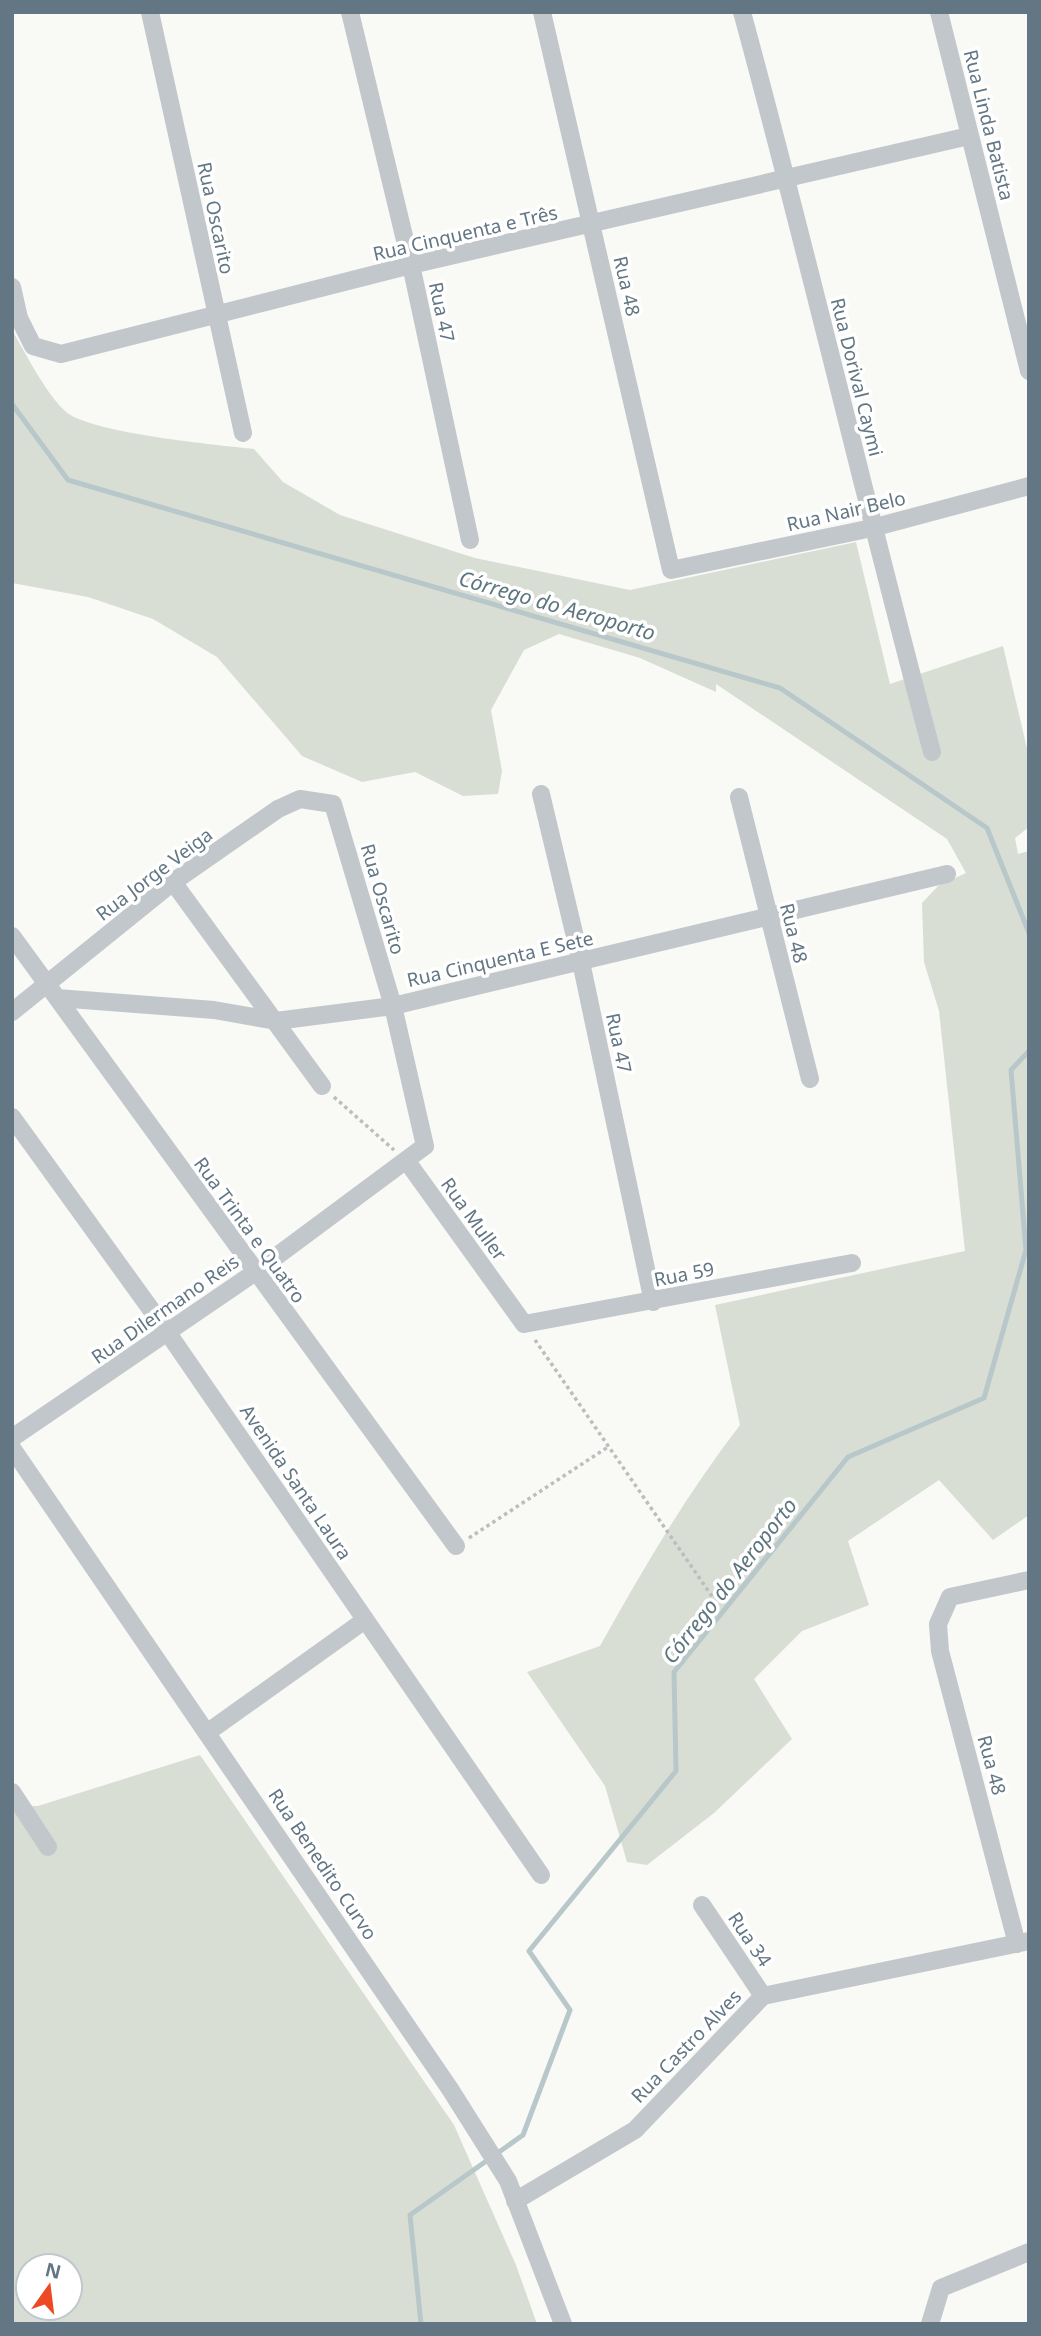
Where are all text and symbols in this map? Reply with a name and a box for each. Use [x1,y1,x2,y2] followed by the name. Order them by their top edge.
[958,47,1020,203] street label: Rua Linda Batista
[191,160,241,276] street label: Rua Oscarito
[370,199,560,267] street label: Rua Cinquenta e Três
[607,253,647,319] street label: Rua 48
[423,280,461,344] street label: Rua 47
[825,295,889,459] street label: Rua Dorival Caymi
[784,485,908,537] street label: Rua Nair Belo
[456,564,659,646] water label: Córrego do Aeroporto
[90,822,218,926] street label: Rua Jorge Veiga
[355,841,411,957] street label: Rua Oscarito
[774,900,814,966] street label: Rua 48
[404,925,596,993] street label: Rua Cinquenta E Sete
[600,1011,638,1075] street label: Rua 47
[188,1152,312,1308] street label: Rua Trinta e Quatro
[435,1172,513,1266] street label: Rua Muller
[86,1248,244,1370] street label: Rua Dilermano Reis
[652,1255,716,1293] street label: Rua 59
[234,1399,358,1565] street label: Avenida Santa Laura
[656,1492,803,1669] water label: Córrego do Aeroporto
[972,1732,1012,1798] street label: Rua 48
[263,1783,383,1945] street label: Rua Benedito Curvo
[722,1906,778,1972] street label: Rua 34
[625,1984,747,2108] street label: Rua Castro Alves
[14,2252,84,2322] north arrow
[42,2256,64,2285] text: N

